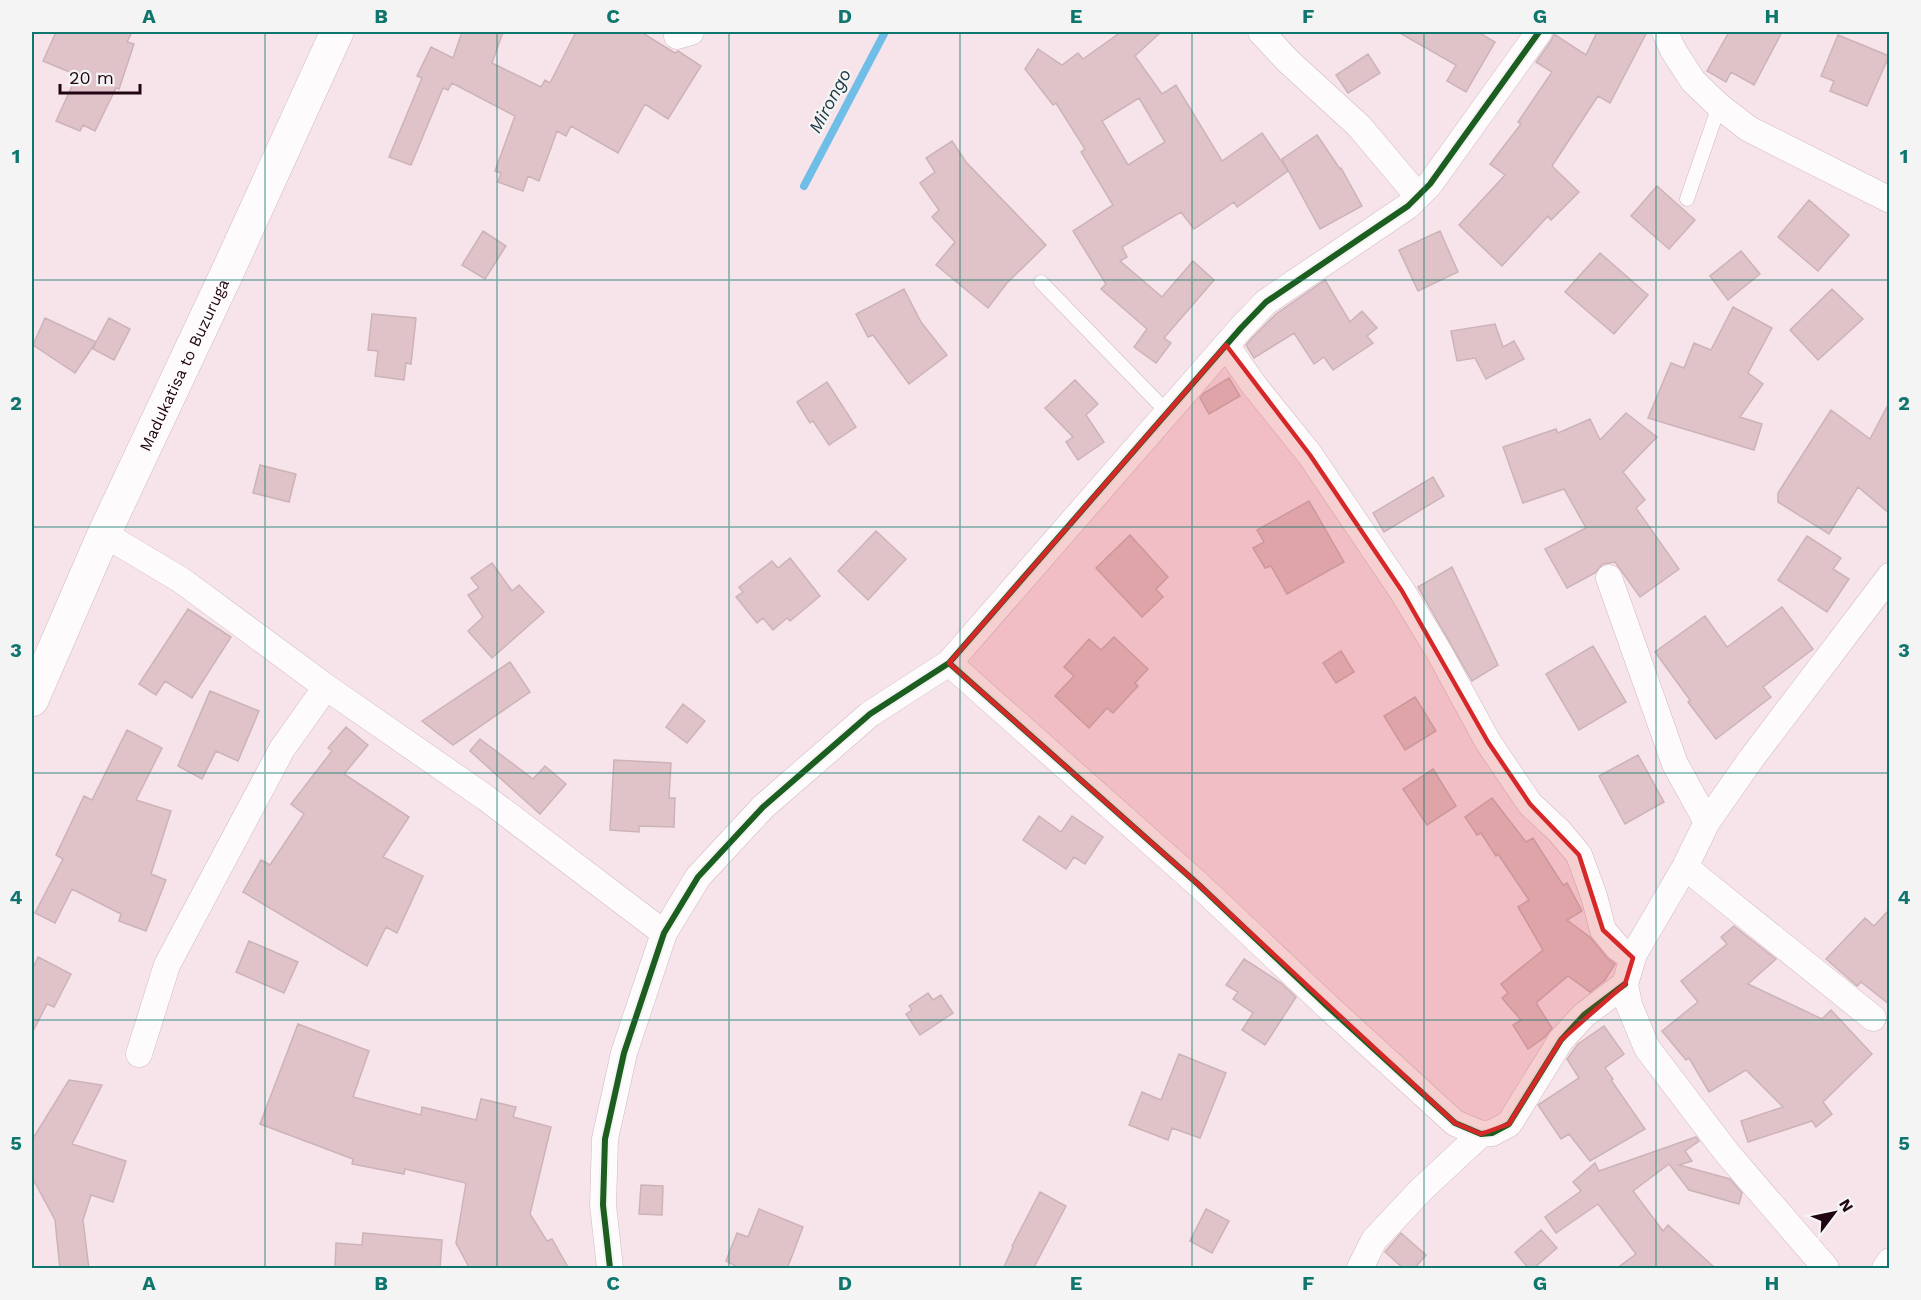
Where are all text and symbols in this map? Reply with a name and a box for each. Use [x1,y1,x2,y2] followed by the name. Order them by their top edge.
[142,4,156,28] text: A
[374,4,388,28] text: B
[606,4,620,28] text: C
[838,4,852,28] text: D
[1070,4,1082,28] text: E
[1302,4,1314,28] text: F
[1533,4,1547,28] text: G
[1765,4,1779,28] text: H
[60,57,140,95] scale bar
[804,65,855,136] water label: Mirongo
[69,67,114,88] text: 20 m
[12,144,20,168] text: 1
[1900,144,1908,168] text: 1
[136,276,233,454] street label: Madukatisa to Buzuruga
[10,391,22,415] text: 2
[1898,391,1910,415] text: 2
[10,638,22,662] text: 3
[1898,638,1910,662] text: 3
[10,885,23,909] text: 4
[1898,885,1911,909] text: 4
[10,1131,22,1155] text: 5
[1898,1131,1910,1155] text: 5
[1804,1183,1864,1243] north arrow
[1835,1195,1857,1215] text: N
[142,1271,156,1295] text: A
[374,1271,388,1295] text: B
[606,1271,620,1295] text: C
[838,1271,852,1295] text: D
[1070,1271,1082,1295] text: E
[1302,1271,1314,1295] text: F
[1533,1271,1547,1295] text: G
[1765,1271,1779,1295] text: H

